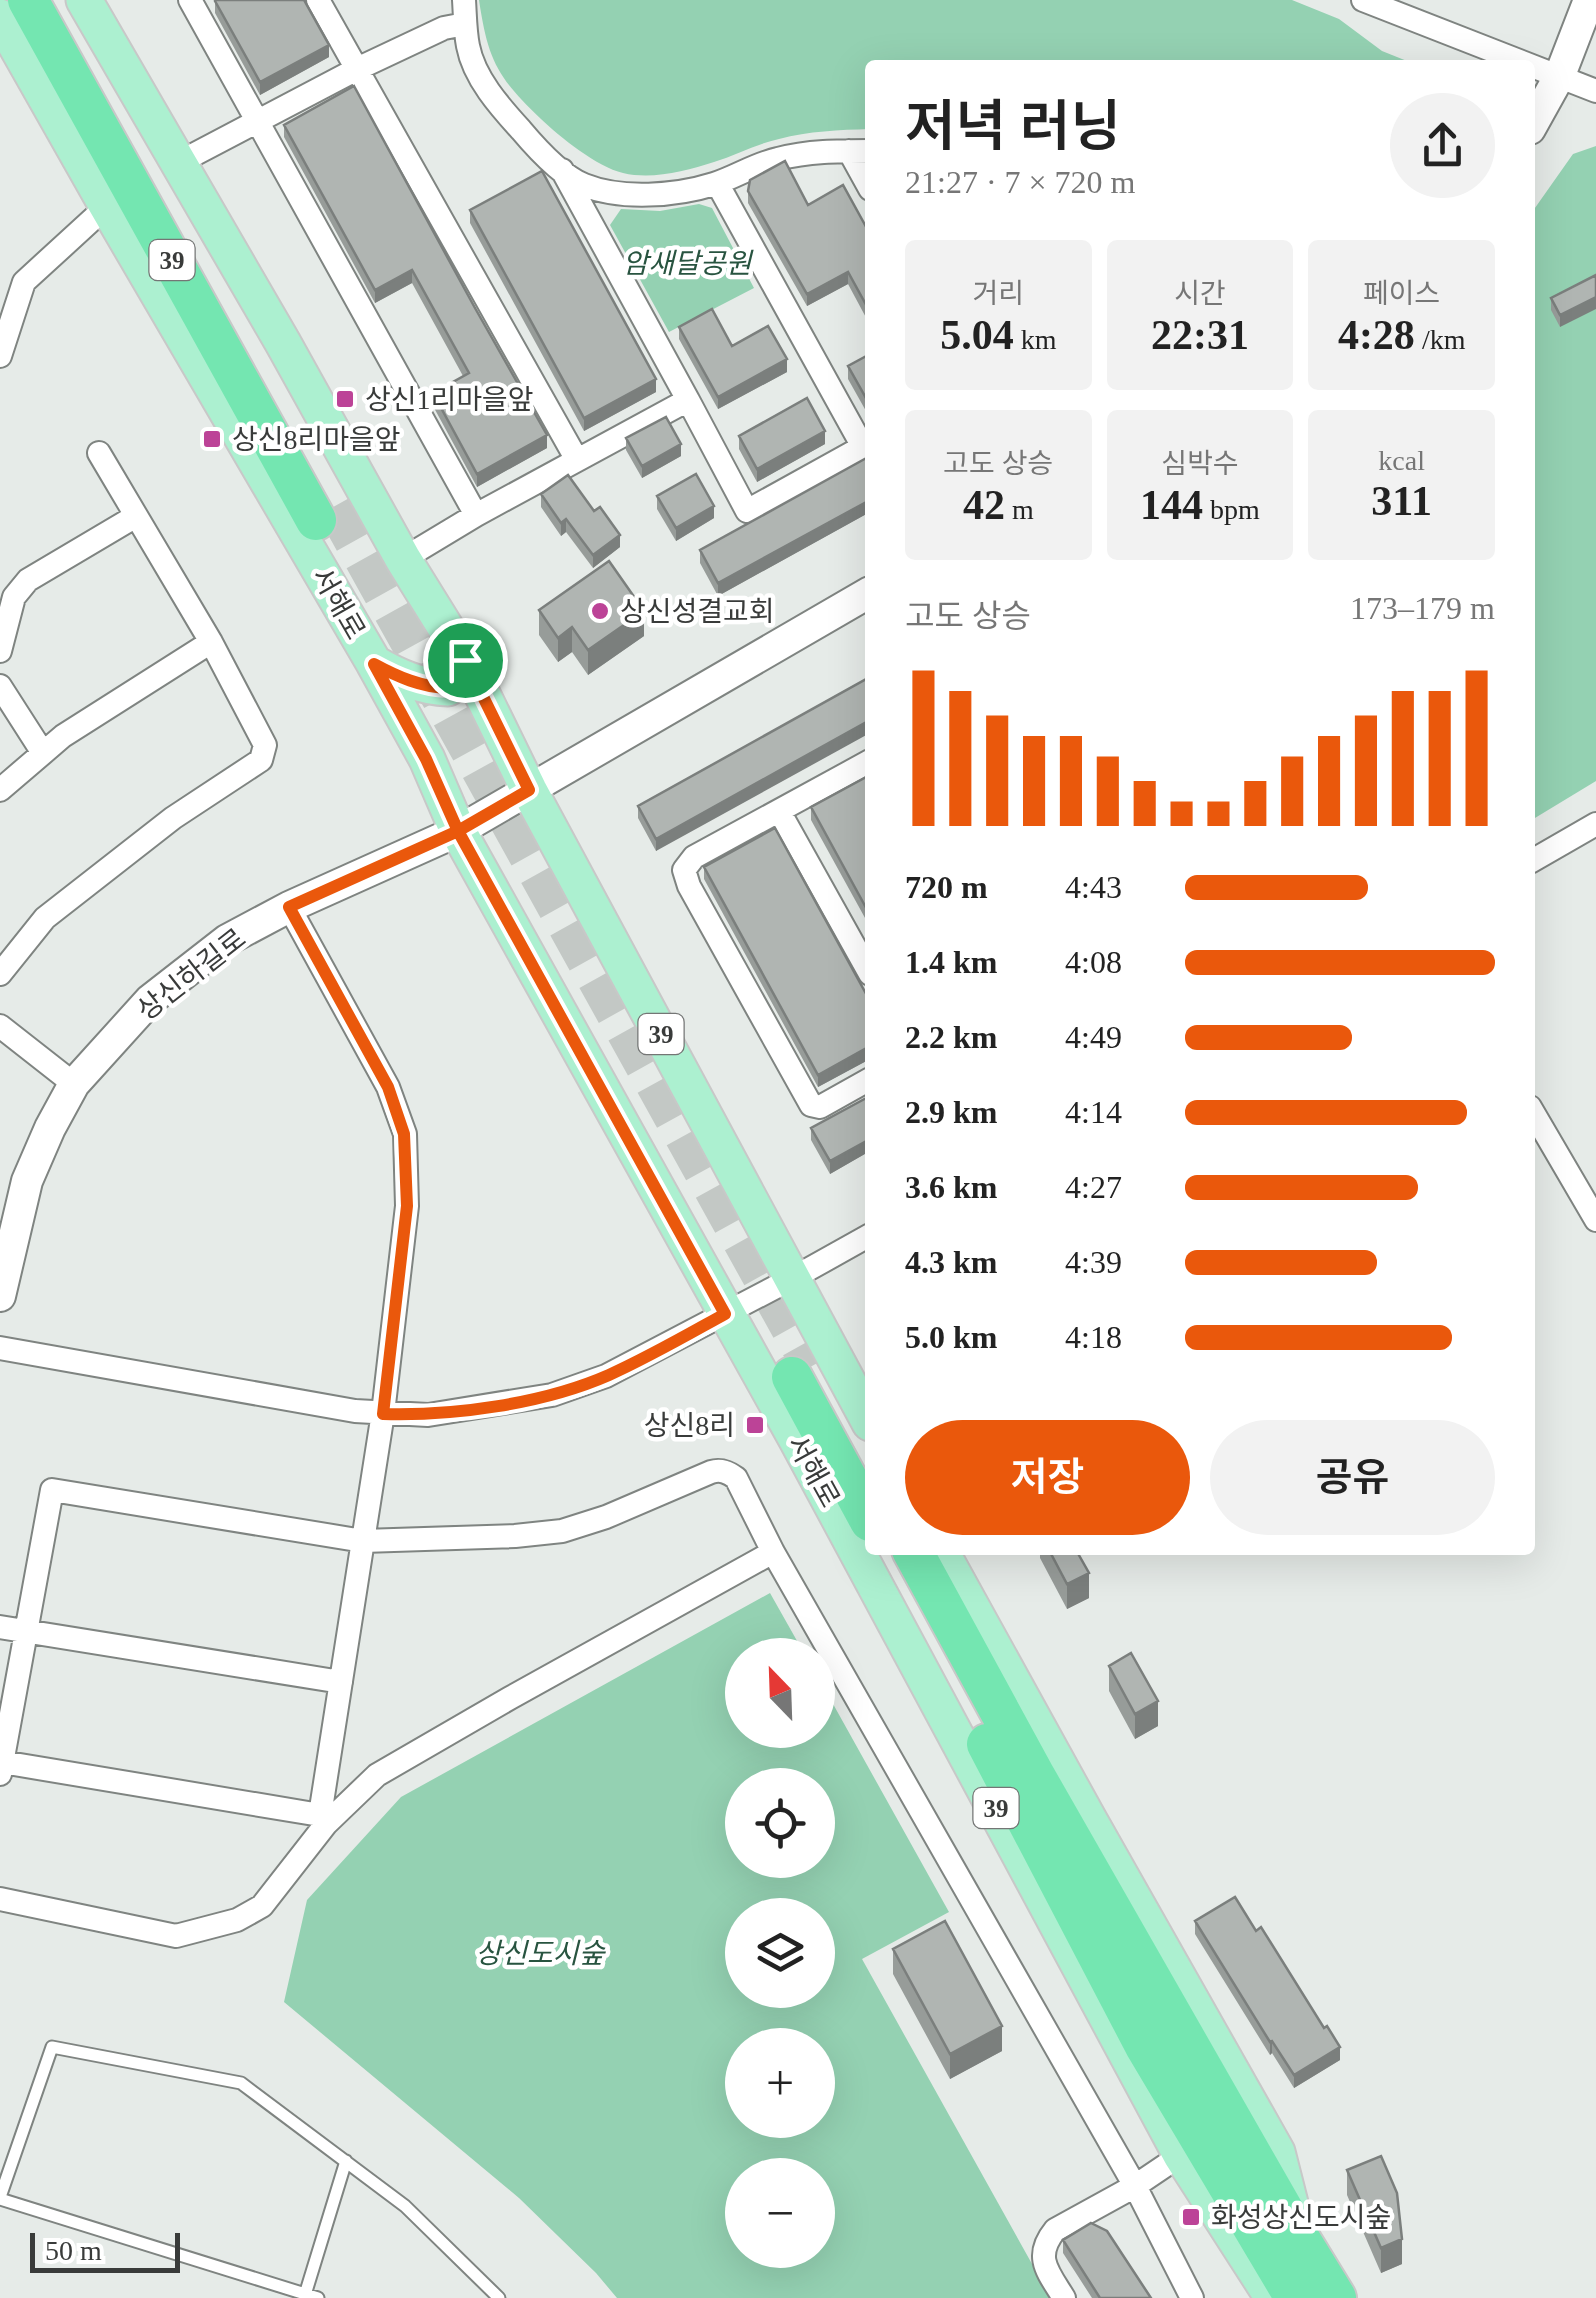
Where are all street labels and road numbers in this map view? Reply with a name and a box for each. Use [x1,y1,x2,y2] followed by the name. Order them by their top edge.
[150,240,194,280] road number: 39
[306,562,371,644] street label: 서해로
[131,923,252,1026] street label: 상신하길로
[638,1014,684,1054] road number: 39
[781,1430,846,1513] street label: 서해로
[974,1788,1018,1828] road number: 39

